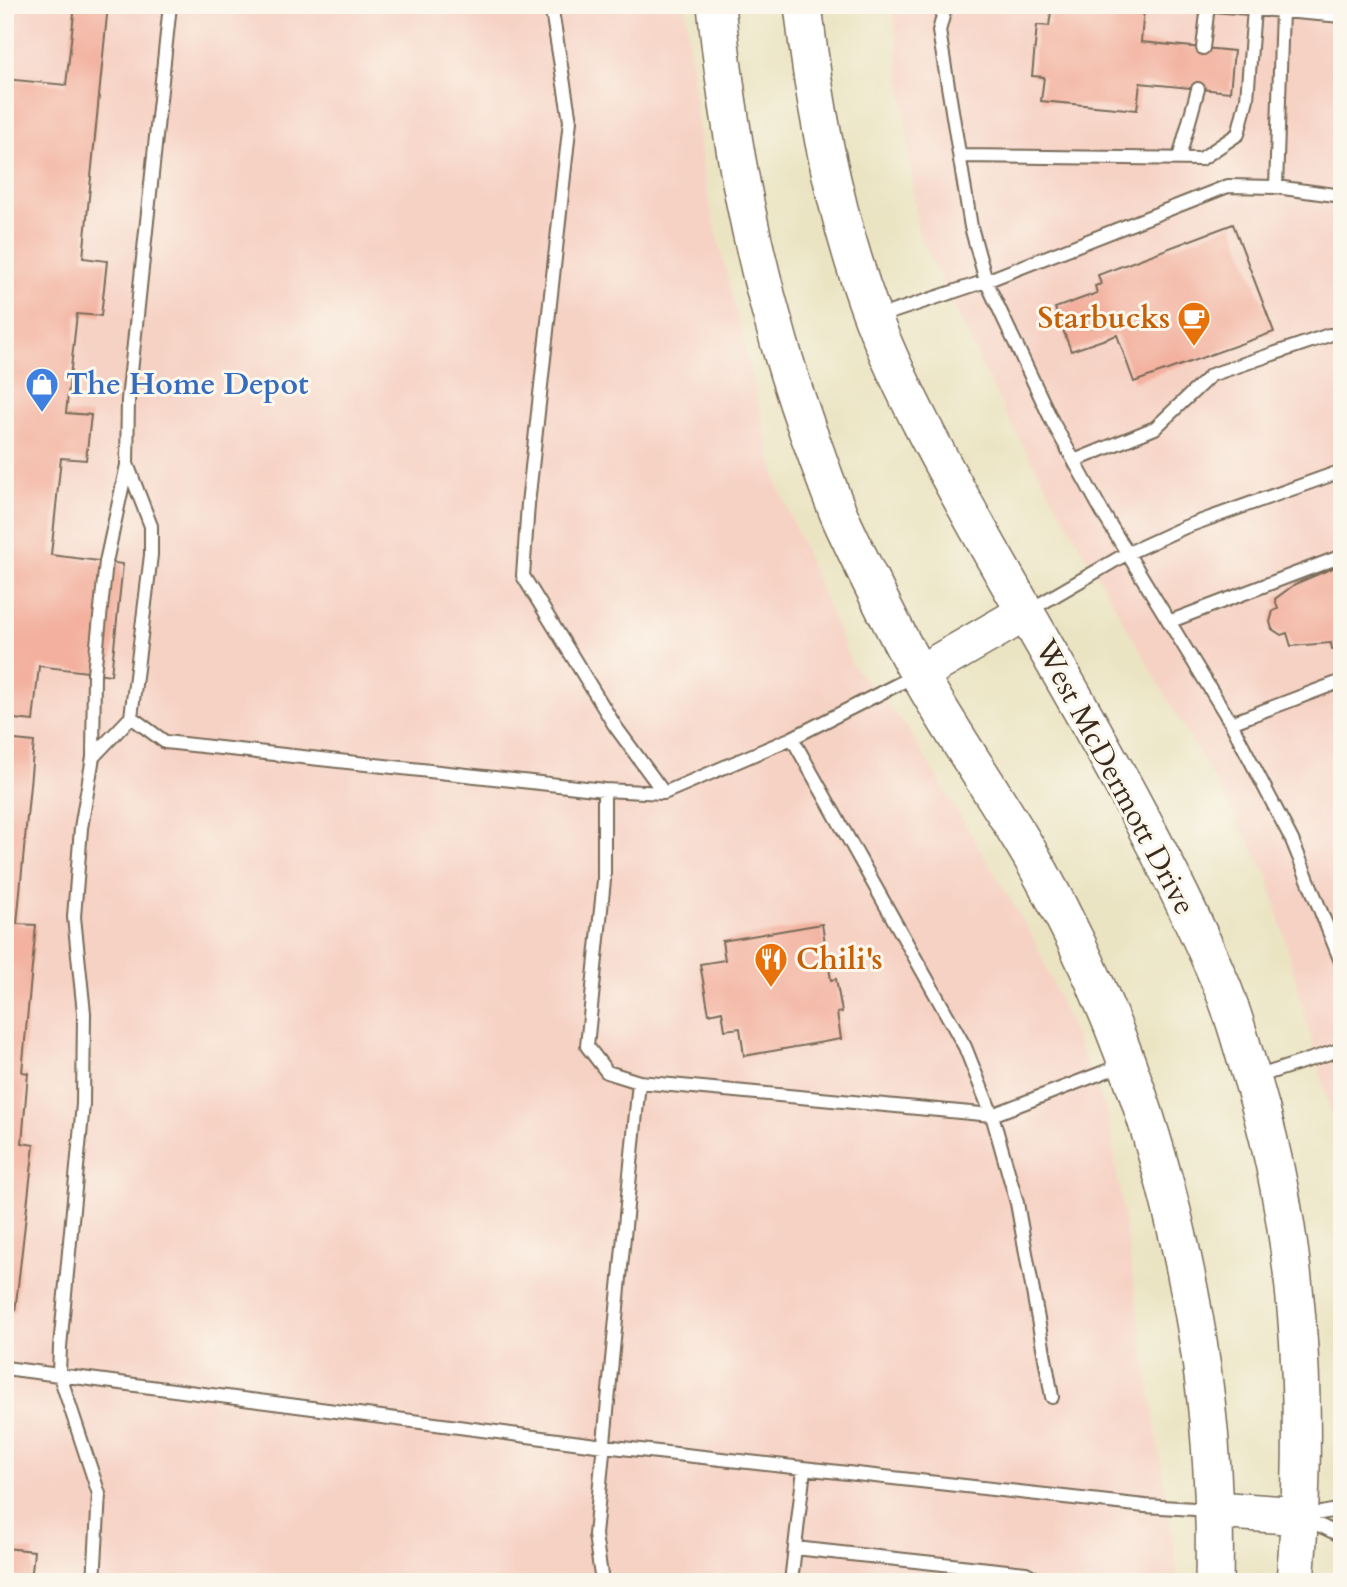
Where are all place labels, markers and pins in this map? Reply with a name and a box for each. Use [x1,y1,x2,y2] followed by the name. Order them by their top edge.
[1037,298,1170,339] place label: Starbucks
[1175,299,1213,348] cafe icon: Starbucks
[66,364,309,405] place label: The Home Depot
[23,365,61,414] shop icon: The Home Depot
[796,939,883,980] place label: Chili's
[752,940,790,989] restaurant icon: Chili's

